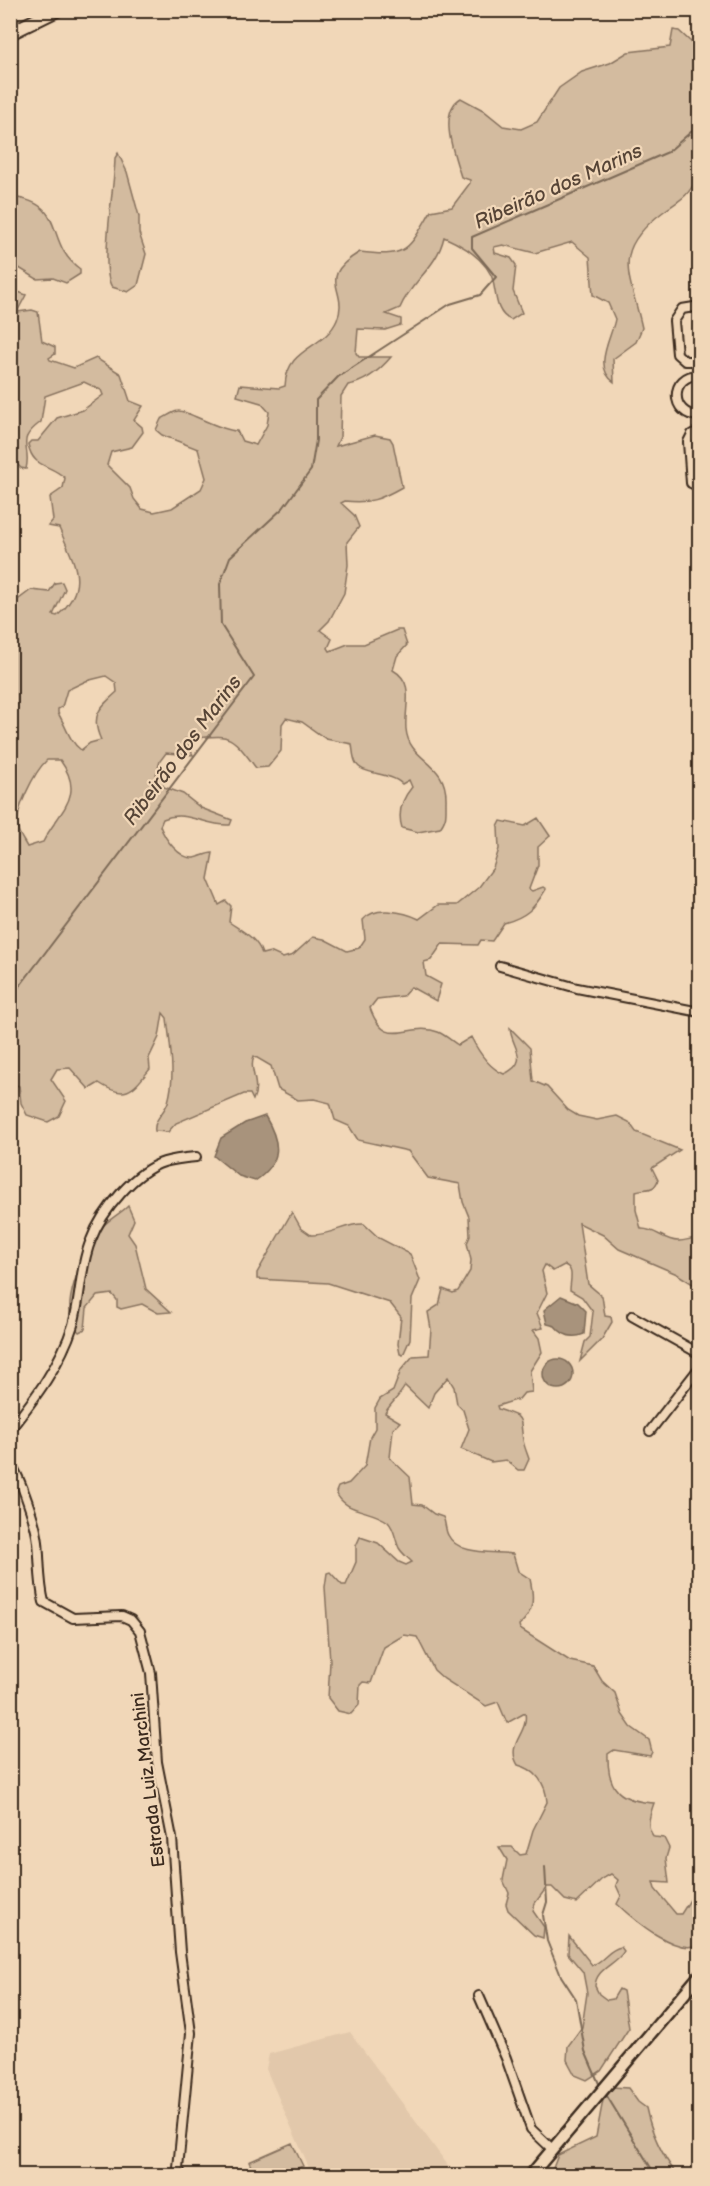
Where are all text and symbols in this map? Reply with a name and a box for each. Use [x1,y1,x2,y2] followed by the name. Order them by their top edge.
[471,139,646,235] water label: Ribeirão dos Marins
[119,671,247,830] water label: Ribeirão dos Marins
[127,1691,170,1869] street label: Estrada Luiz Marchini

